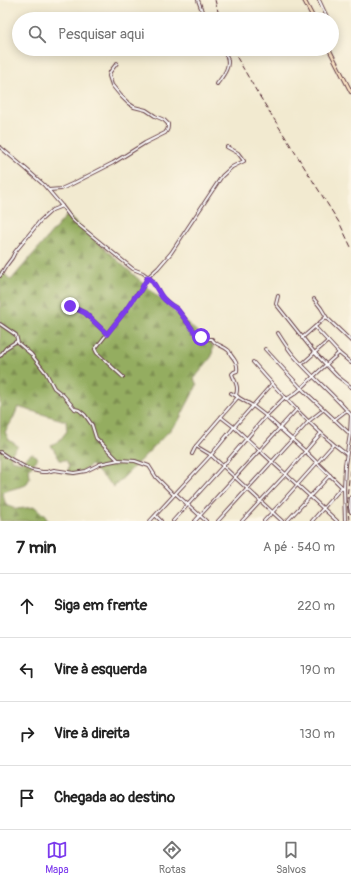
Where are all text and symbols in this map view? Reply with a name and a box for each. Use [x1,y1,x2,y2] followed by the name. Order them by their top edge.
[12,12,339,56] search box
[26,23,48,45] icon: search
[58,25,144,44] text: Pesquisar aqui
[61,297,79,315] route end
[192,328,210,346] route start
[16,537,56,558] text: 7 min
[263,539,335,555] text: A pé · 540 m
[16,595,38,617] icon: ahead
[54,596,147,615] text: Siga em frente
[297,598,335,614] text: 220 m
[16,659,38,681] icon: left
[54,660,147,679] text: Vire à esquerda
[300,662,335,678] text: 190 m
[16,723,38,745] icon: right
[54,724,130,743] text: Vire à direita
[299,726,335,742] text: 130 m
[16,787,38,809] icon: arrive
[54,788,175,807] text: Chegada ao destino
[45,839,69,876] tab: Mapa
[159,839,186,876] tab: Rotas
[276,839,306,876] tab: Salvos

